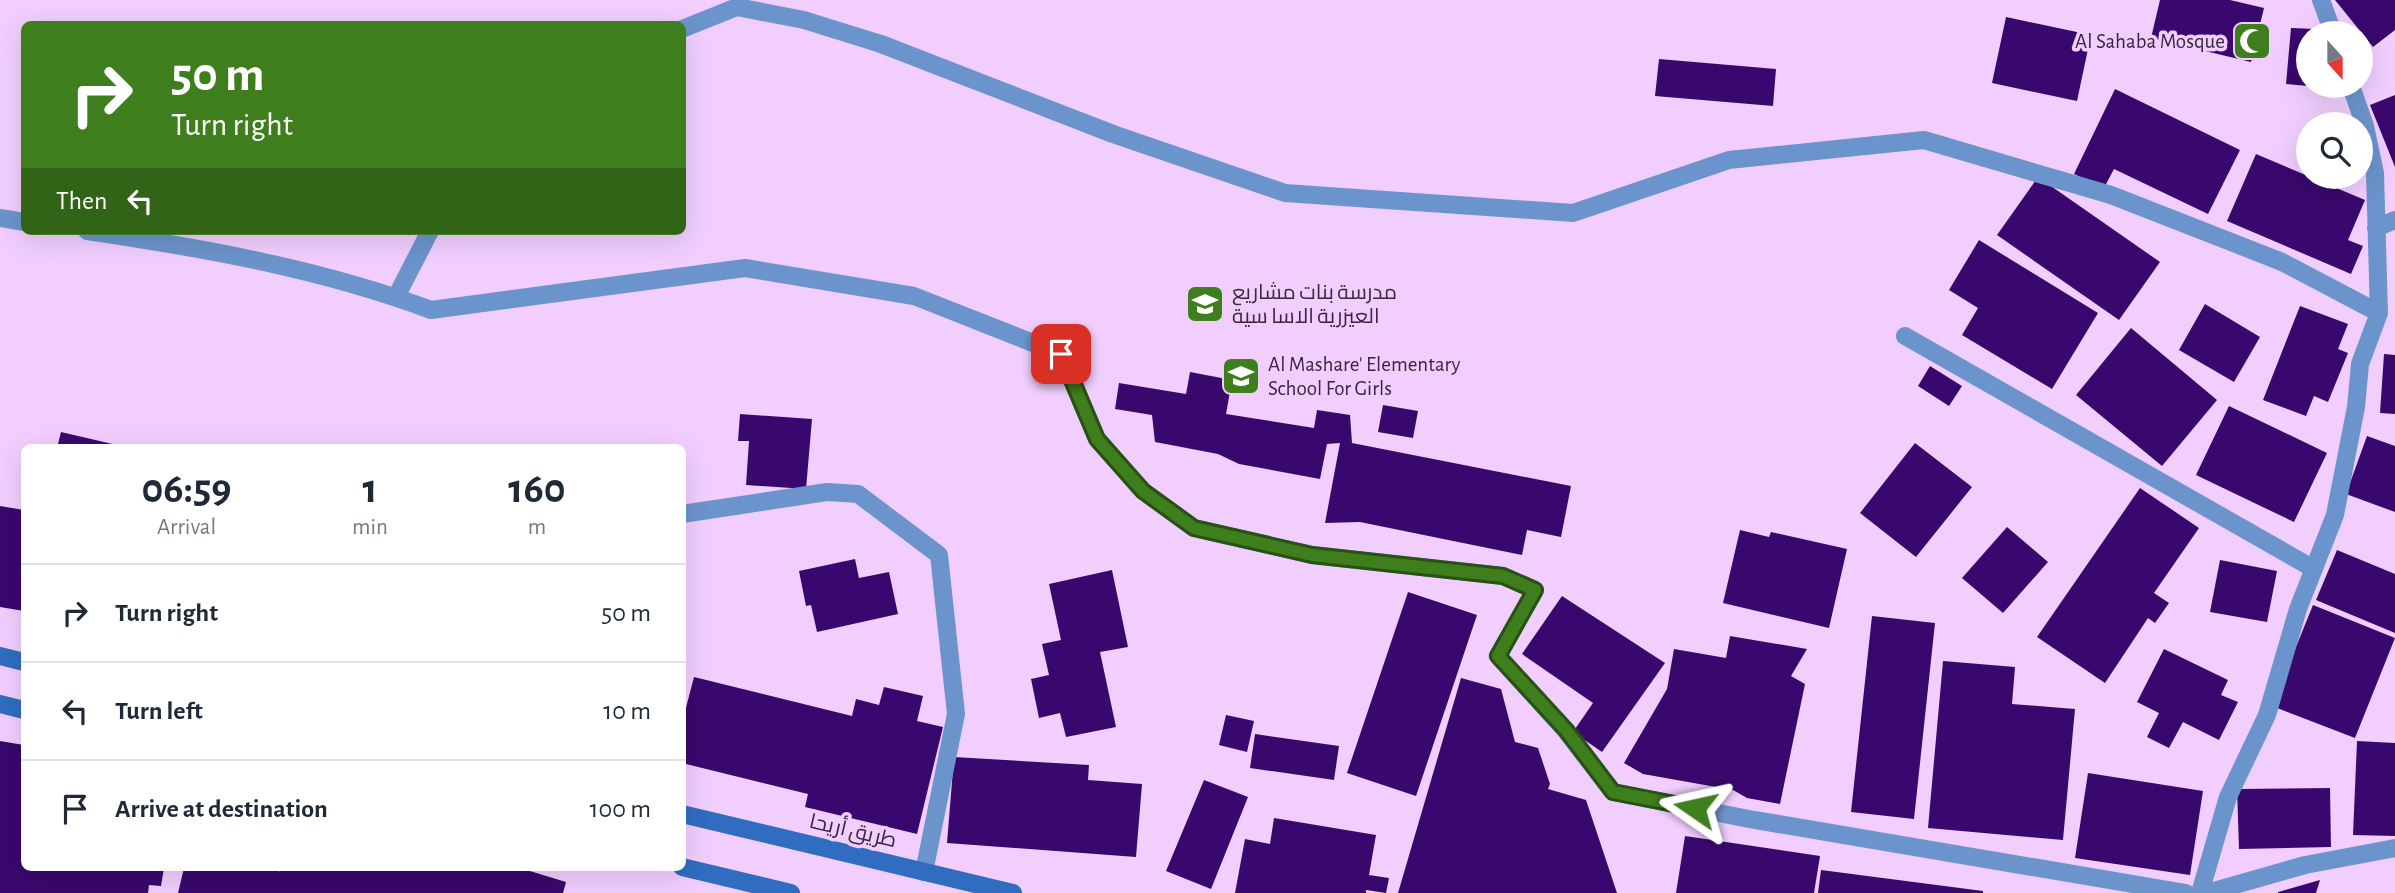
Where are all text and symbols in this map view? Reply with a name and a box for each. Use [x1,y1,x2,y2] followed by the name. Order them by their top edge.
[2231,20,2273,62] mosque icon: Al Sahaba Mosque
[2296,21,2373,98] north arrow
[2296,21,2373,189] map controls
[2075,31,2225,52] place label: Al Sahaba Mosque
[56,49,147,140] icon: right
[171,51,265,100] text: 50 m
[171,109,293,141] text: Turn right
[2296,112,2373,189] button: search
[121,182,159,220] icon: left
[56,188,107,214] text: Then
[1232,282,1397,328] place label: مدرسة بنات مشاريع العيزرية الاسا سية
[1184,283,1226,325] school or university icon: مدرسة بنات مشاريع العيزرية الاسا سية
[1031,324,1091,384] pin
[1042,335,1080,373] icon: arrive
[1268,354,1460,399] place label: Al Mashare' Elementary School For Girls
[1220,355,1262,397] school or university icon: Al Mashare' Elementary School For Girls
[141,468,232,510] text: 06:59
[362,468,378,510] text: 1
[508,468,566,510] text: 160
[157,516,216,539] text: Arrival
[352,516,388,539] text: min
[528,516,546,539] text: m
[56,594,94,632] icon: right
[115,600,218,626] text: Turn right
[601,600,651,626] text: 50 m
[56,692,94,730] icon: left
[115,698,203,724] text: Turn left
[603,698,651,724] text: 10 m
[1658,771,1732,845] position arrow
[56,790,94,828] icon: arrive
[115,796,328,822] text: Arrive at destination
[590,796,651,822] text: 100 m
[807,808,899,853] street label: طريق أريحا

